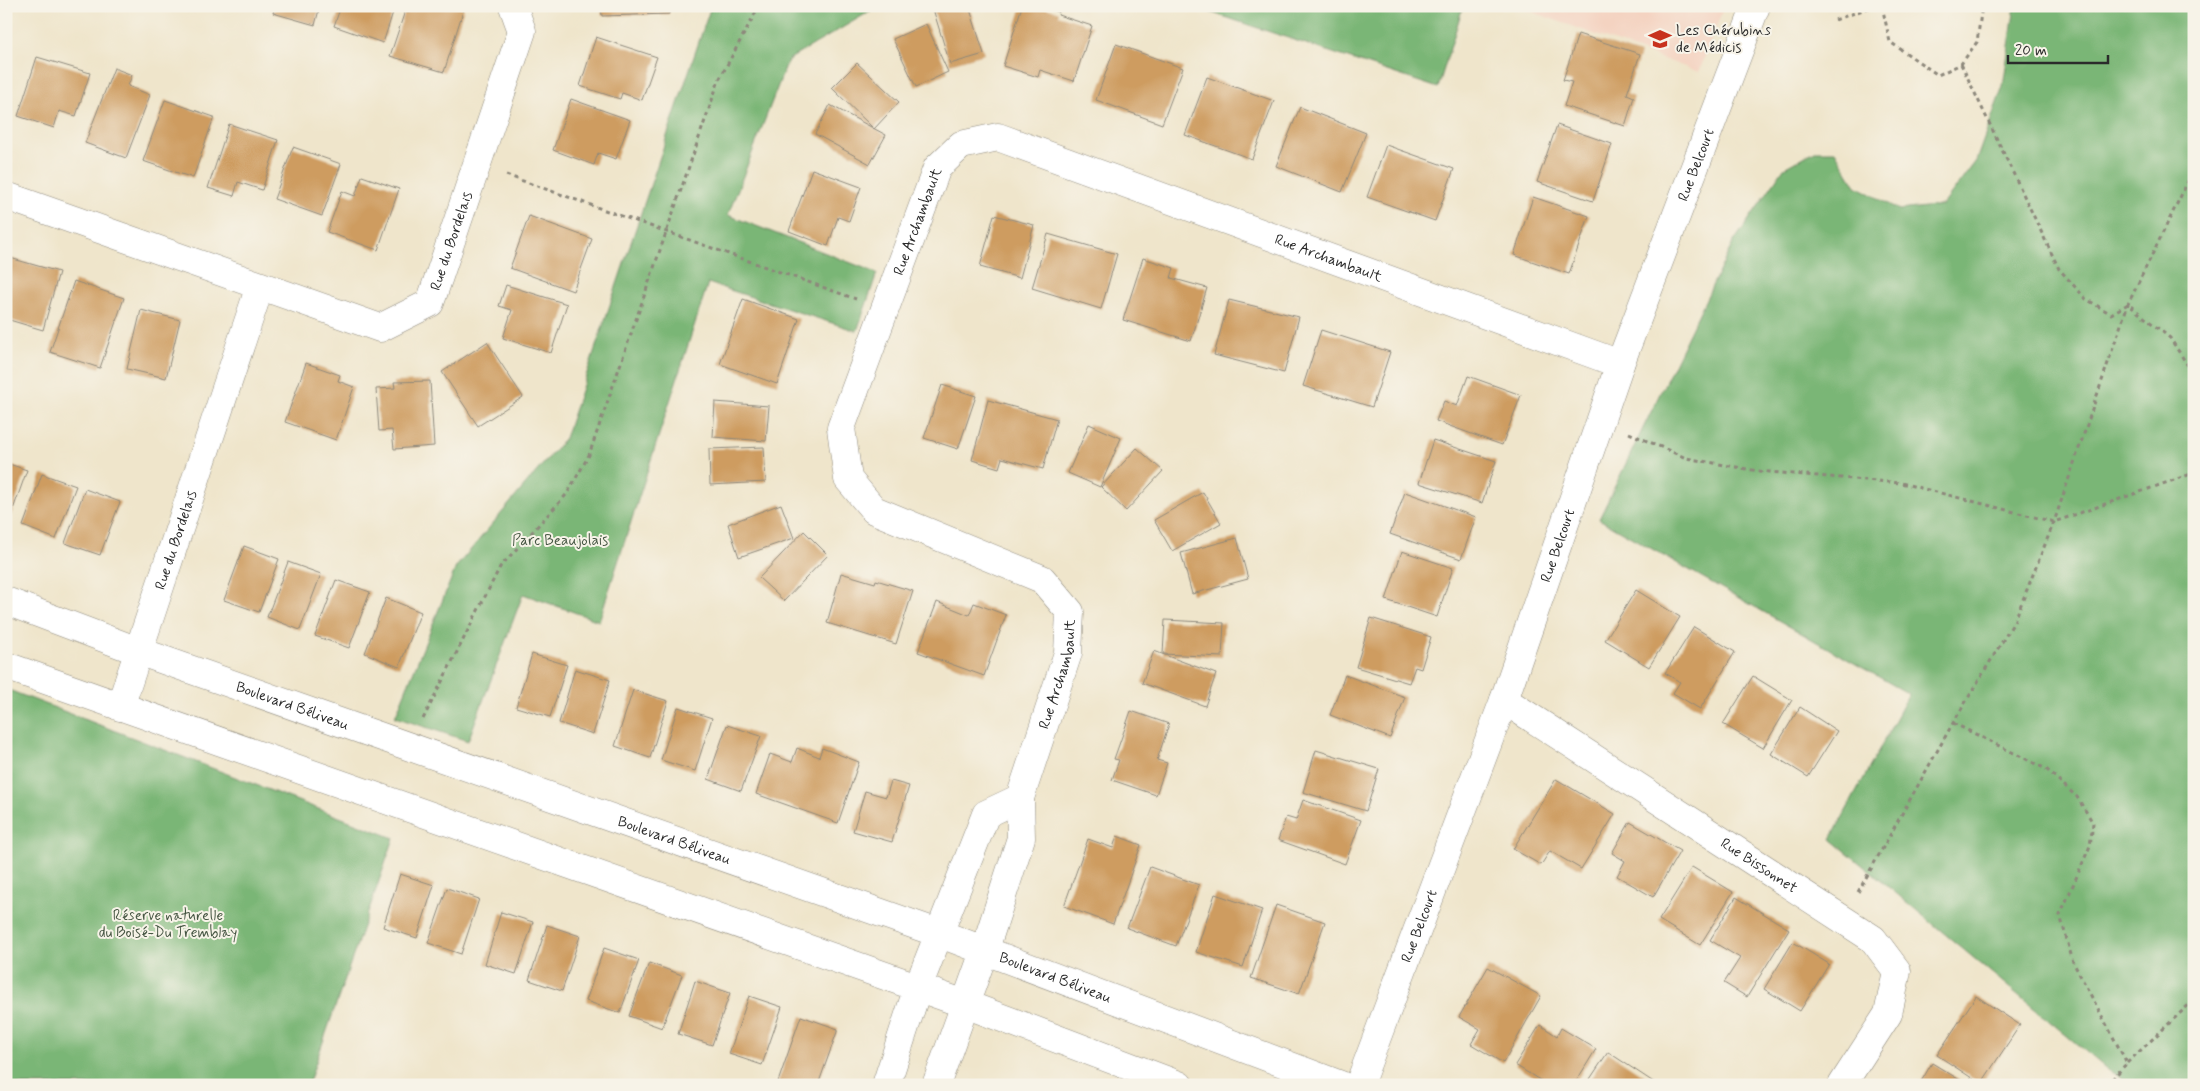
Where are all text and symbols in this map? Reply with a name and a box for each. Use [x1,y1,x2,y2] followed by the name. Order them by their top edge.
[1676,21,1771,58] place label: Les Chérubins de Médicis
[1647,26,1673,52] school or university icon: Les Chérubins de Médicis
[2008,32,2108,64] scale bar
[2015,41,2047,61] text: 20 m
[1674,125,1720,204] street label: Rue Belcourt
[889,165,947,278] street label: Rue Archambault
[426,189,478,293] street label: Rue du Bordelais
[1272,230,1385,287] street label: Rue Archambault
[151,488,202,593] street label: Rue du Bordelais
[1536,506,1580,585] street label: Rue Belcourt
[512,531,608,551] park label: Parc Beaujolais
[1034,619,1081,732] street label: Rue Archambault
[233,677,352,736] street label: Boulevard Béliveau
[615,812,733,870] street label: Boulevard Béliveau
[1716,834,1801,898] street label: Rue Bissonnet
[1397,887,1443,966] street label: Rue Belcourt
[99,906,237,943] park label: Réserve naturelle du Boisé-Du Tremblay
[996,948,1114,1009] street label: Boulevard Béliveau

